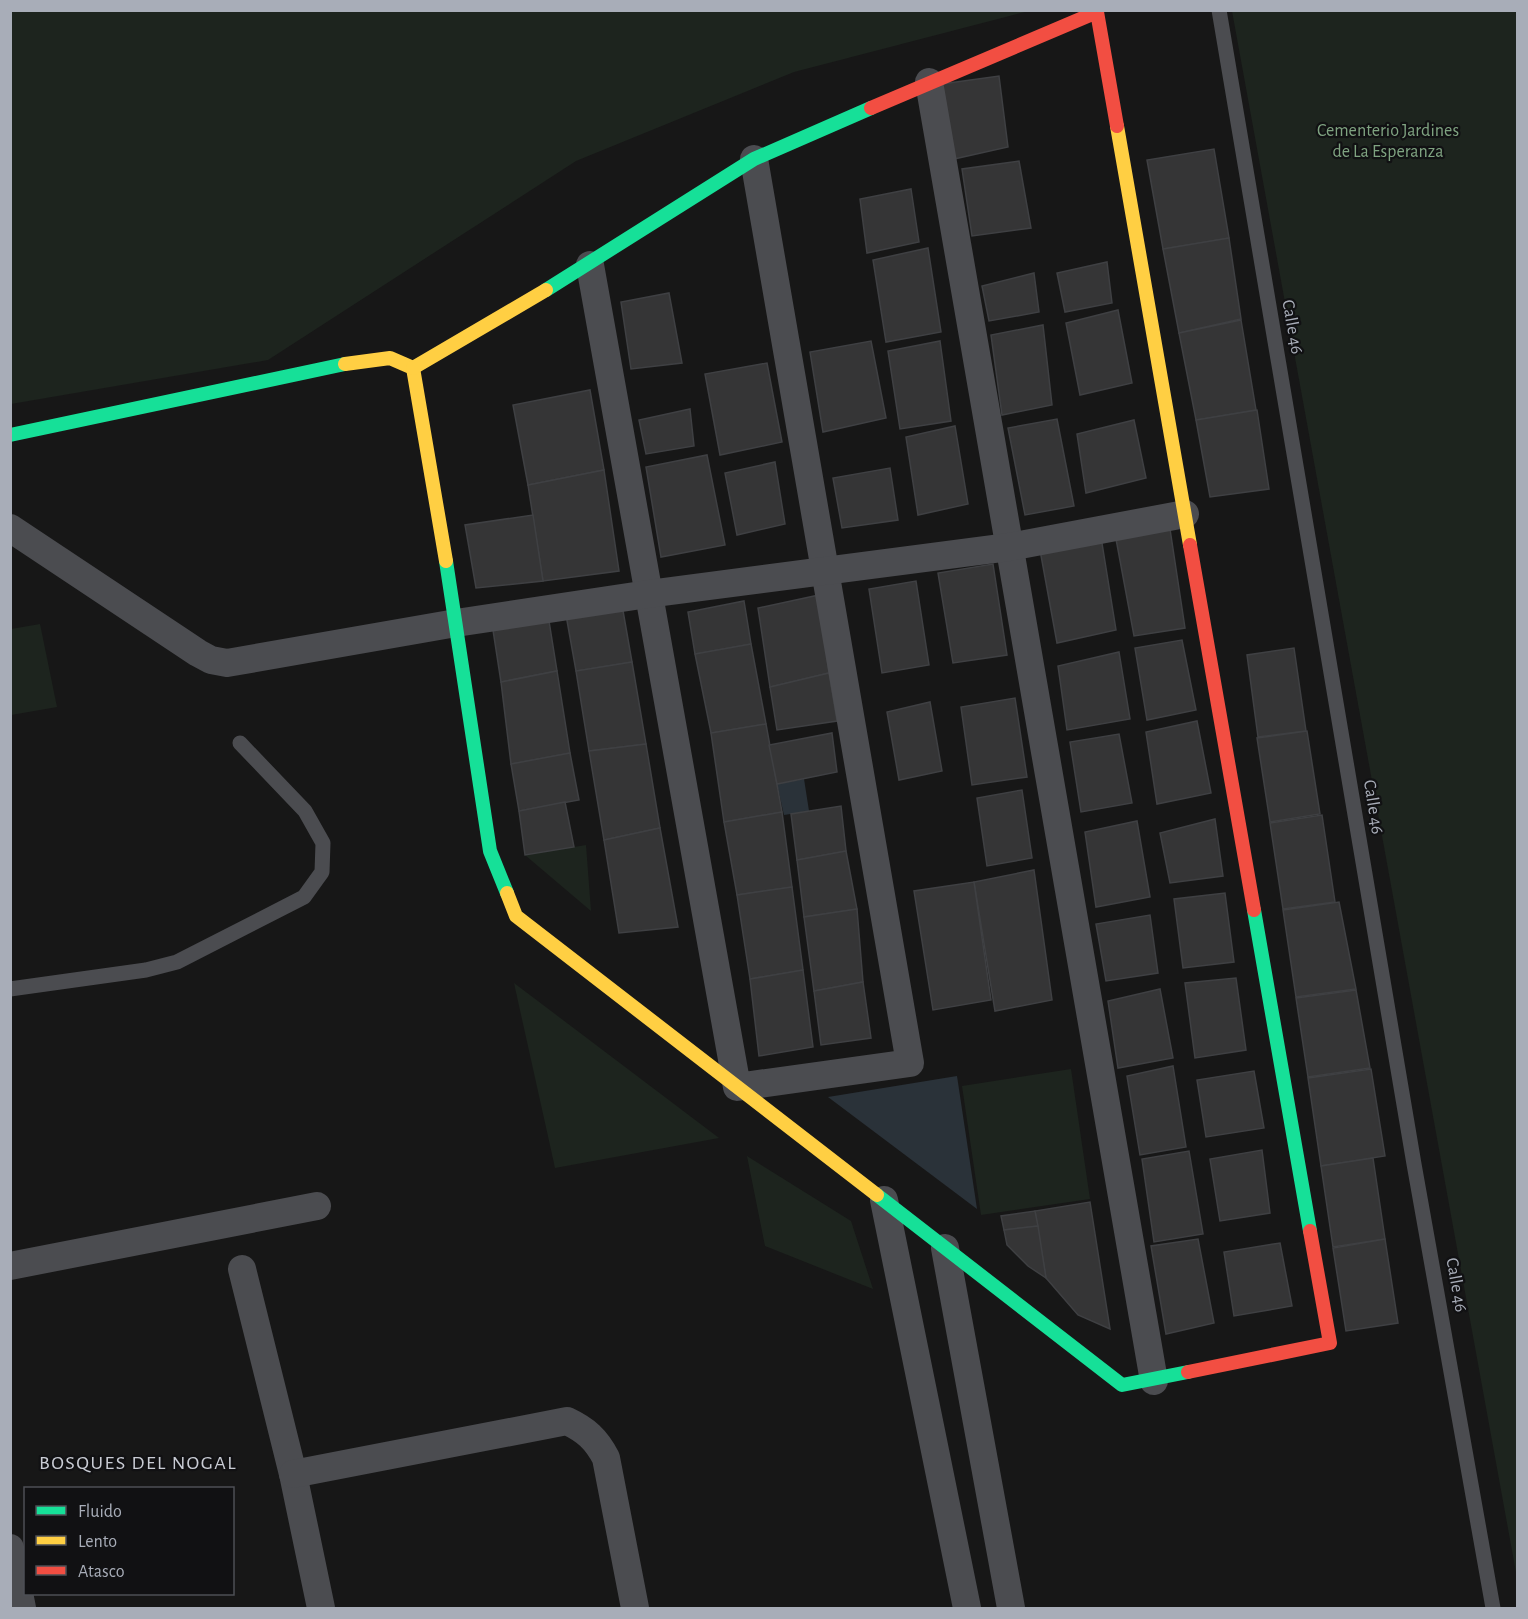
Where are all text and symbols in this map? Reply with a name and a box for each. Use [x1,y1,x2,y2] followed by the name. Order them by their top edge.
[1317,122,1459,161] park label: Cementerio Jardines de La Esperanza
[1278,298,1306,356] street label: Calle 46
[1360,778,1386,836] street label: Calle 46
[1442,1256,1470,1314] street label: Calle 46
[39,1453,237,1473] district label: BOSQUES DEL NOGAL
[24,1487,234,1595] legend
[78,1503,122,1521] text: Fluido
[78,1533,117,1551] text: Lento
[78,1563,125,1581] text: Atasco

